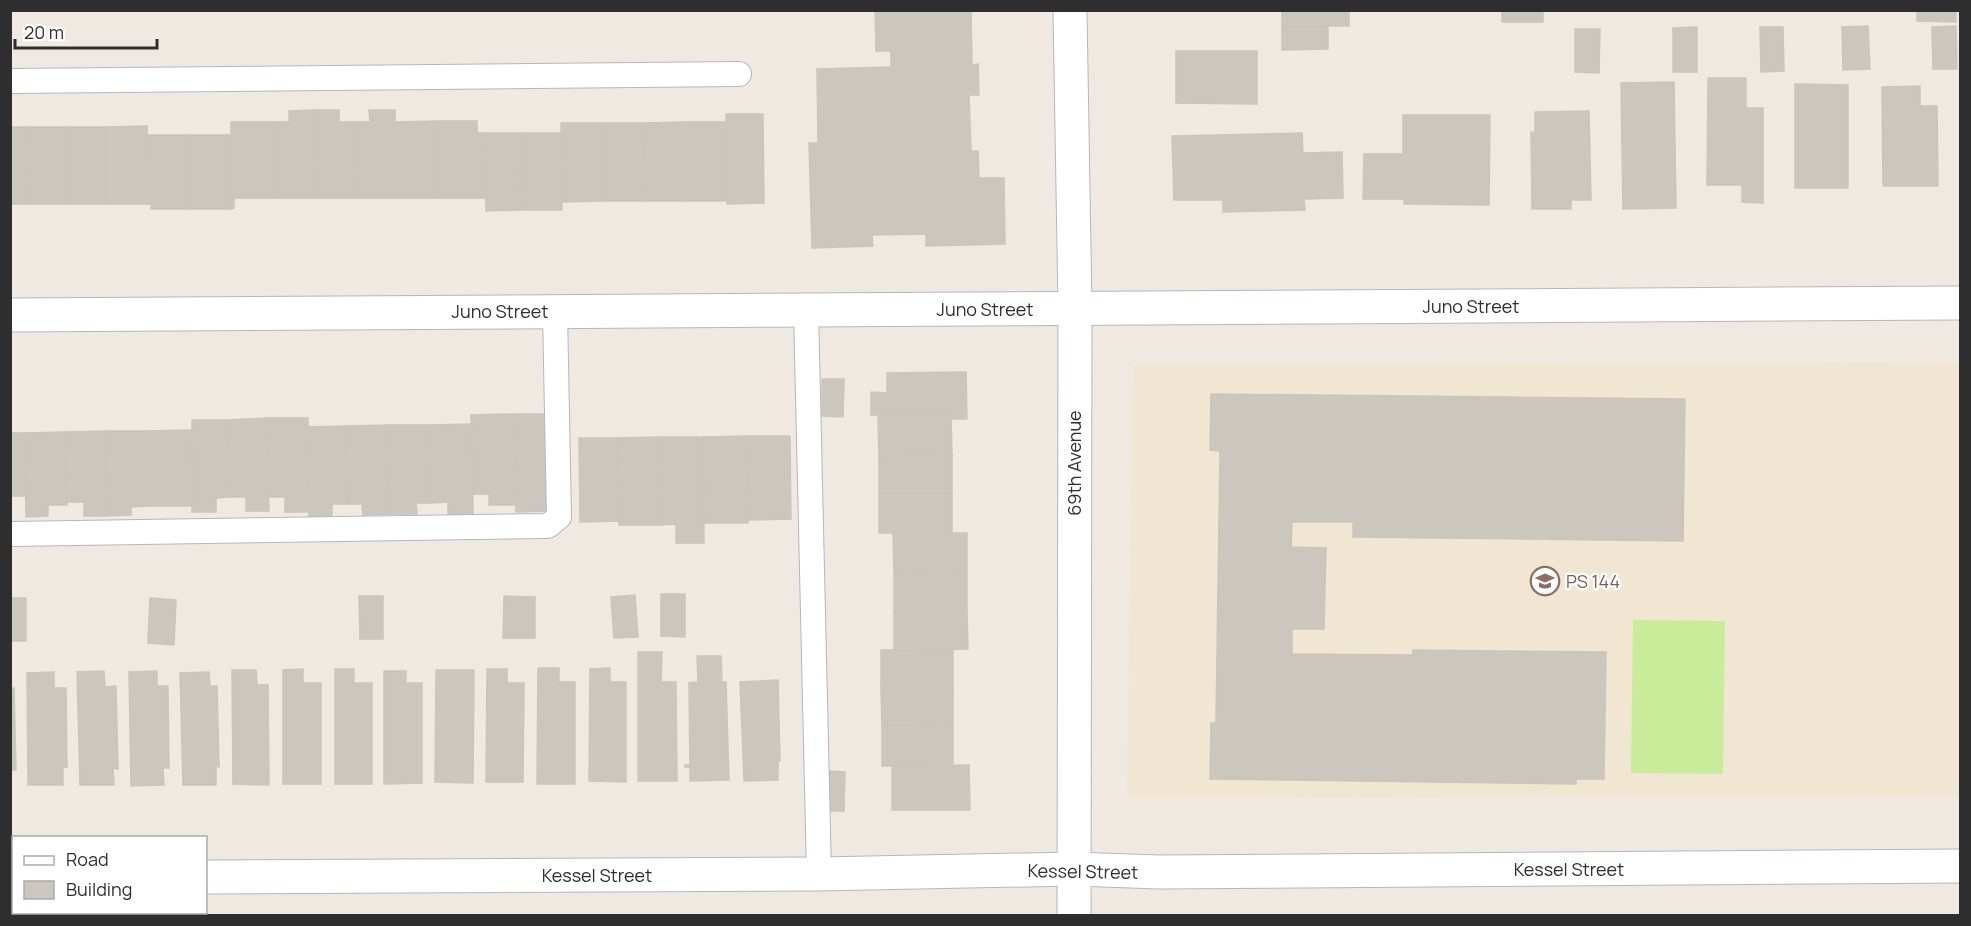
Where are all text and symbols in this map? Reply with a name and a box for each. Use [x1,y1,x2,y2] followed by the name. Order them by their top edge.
[15,12,158,50] scale bar
[24,20,64,44] text: 20 m
[1423,294,1519,318] street label: Juno Street
[937,297,1033,321] street label: Juno Street
[452,299,548,323] street label: Juno Street
[1062,410,1086,516] street label: 69th Avenue
[1529,565,1561,597] school or university icon: PS 144
[1566,569,1620,593] place label: PS 144
[12,836,207,914] legend
[66,847,109,871] text: Road
[1514,857,1624,881] street label: Kessel Street
[1028,858,1138,884] street label: Kessel Street
[542,863,652,887] street label: Kessel Street
[66,877,132,901] text: Building

